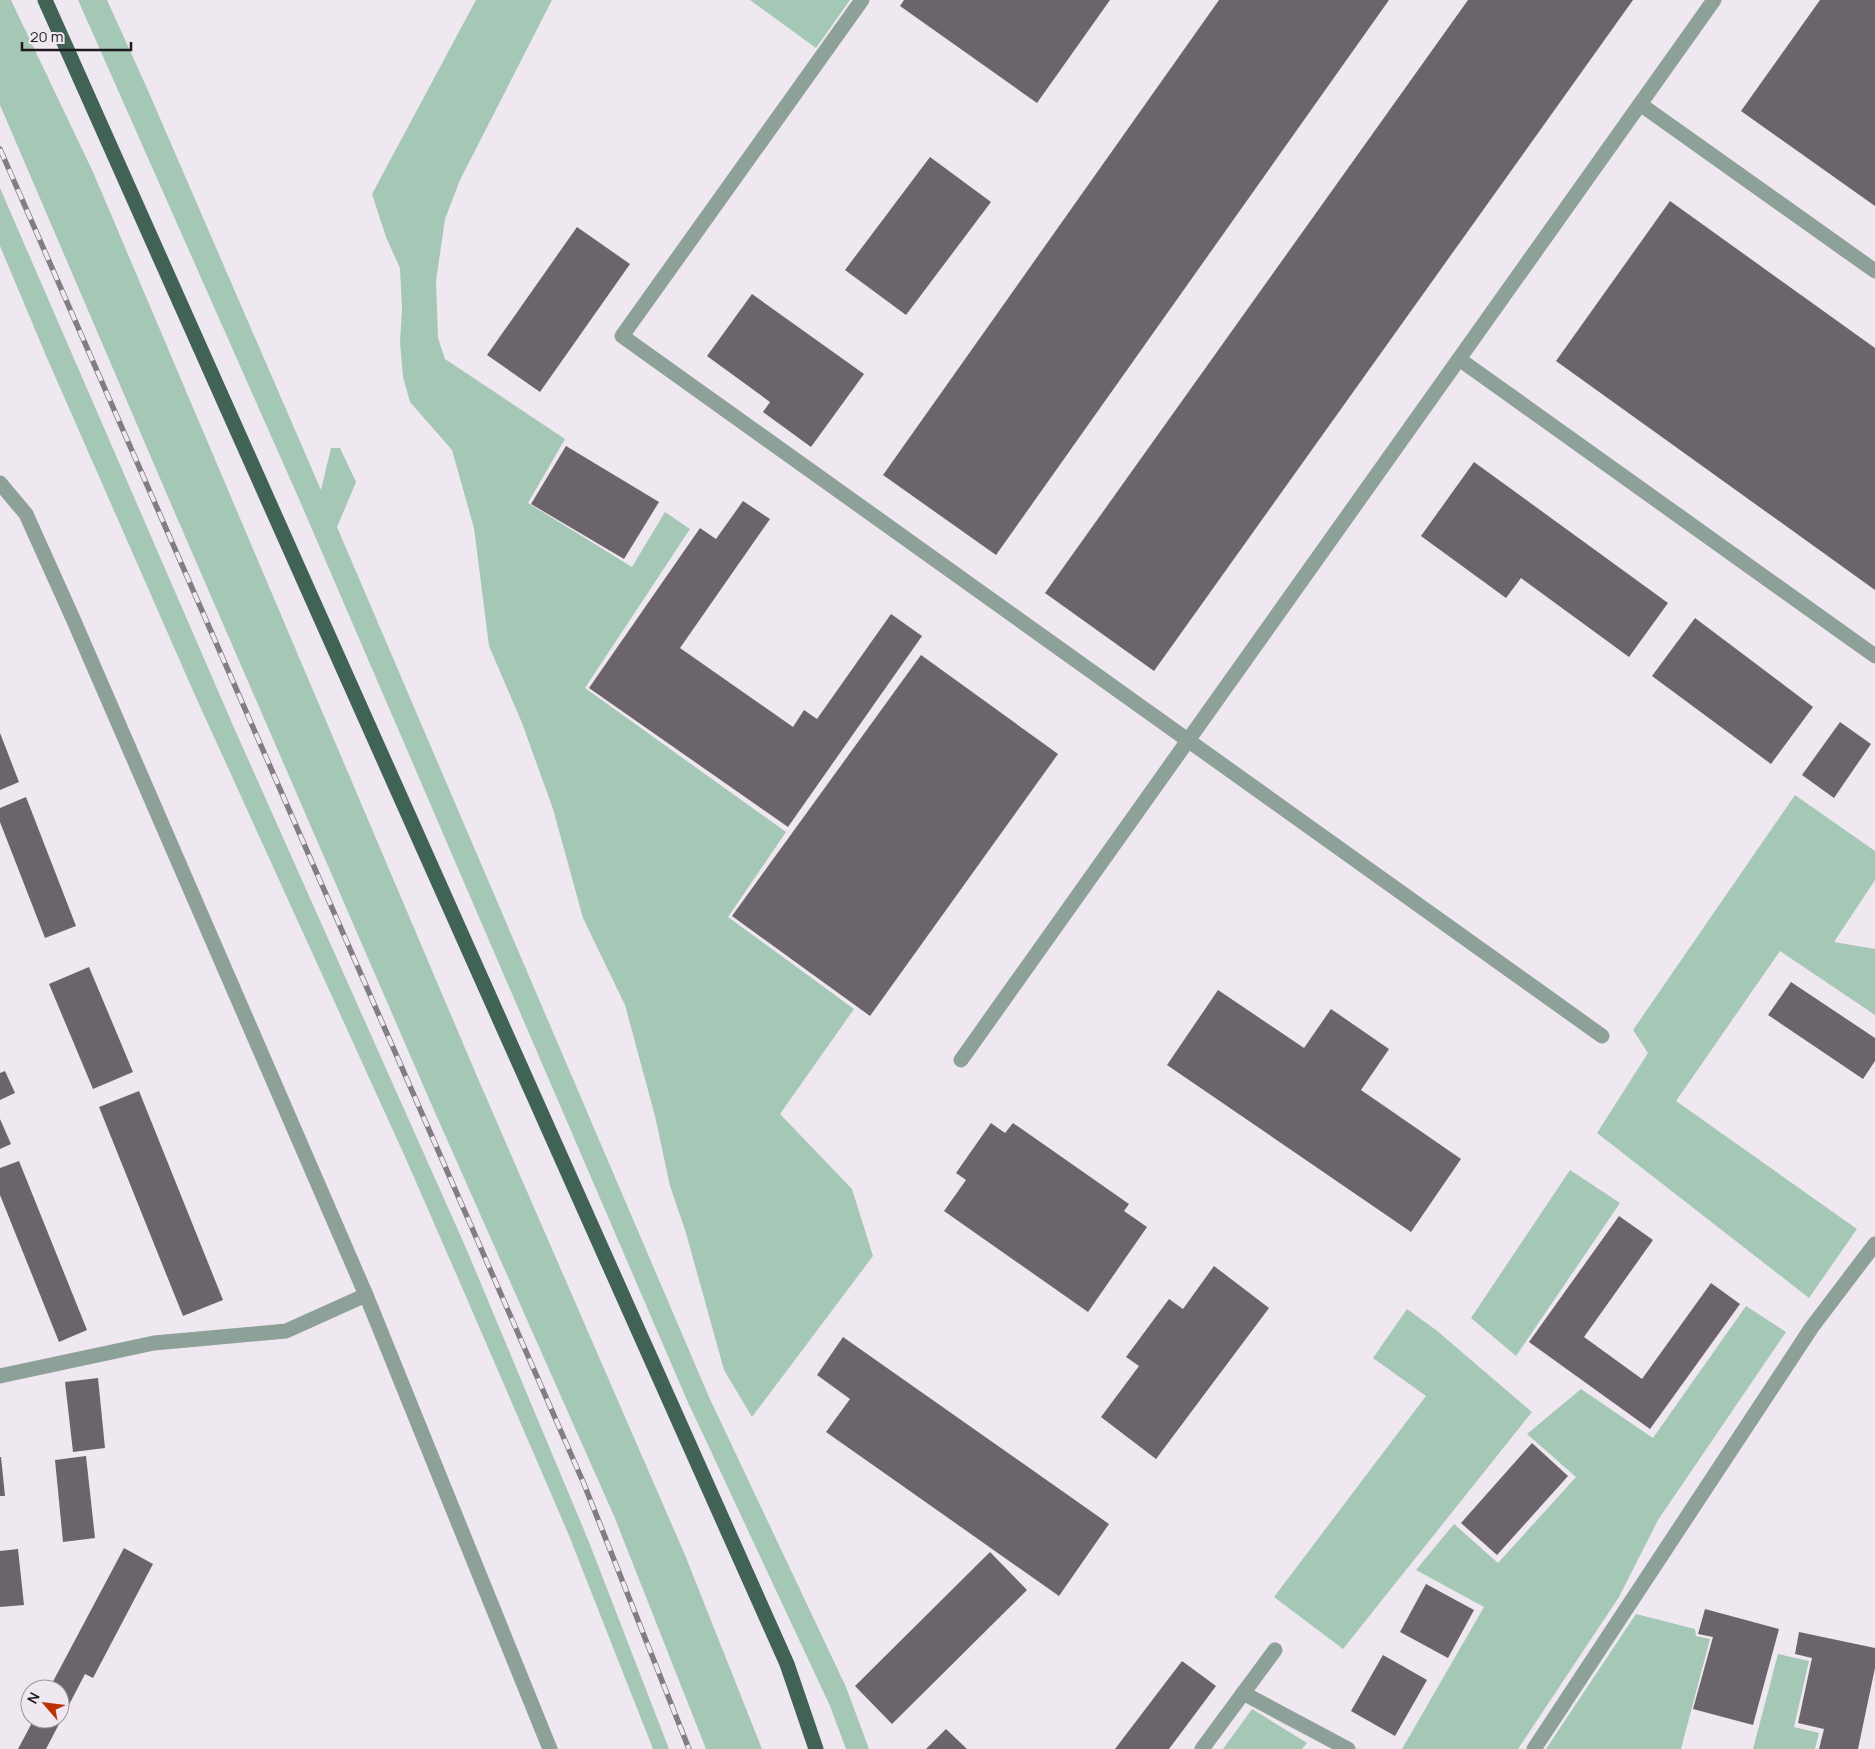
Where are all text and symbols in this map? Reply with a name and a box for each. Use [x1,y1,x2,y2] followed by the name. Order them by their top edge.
[22,20,131,52] scale bar
[30,26,63,47] text: 20 m
[20,1679,70,1729] north arrow
[22,1689,44,1707] text: N

